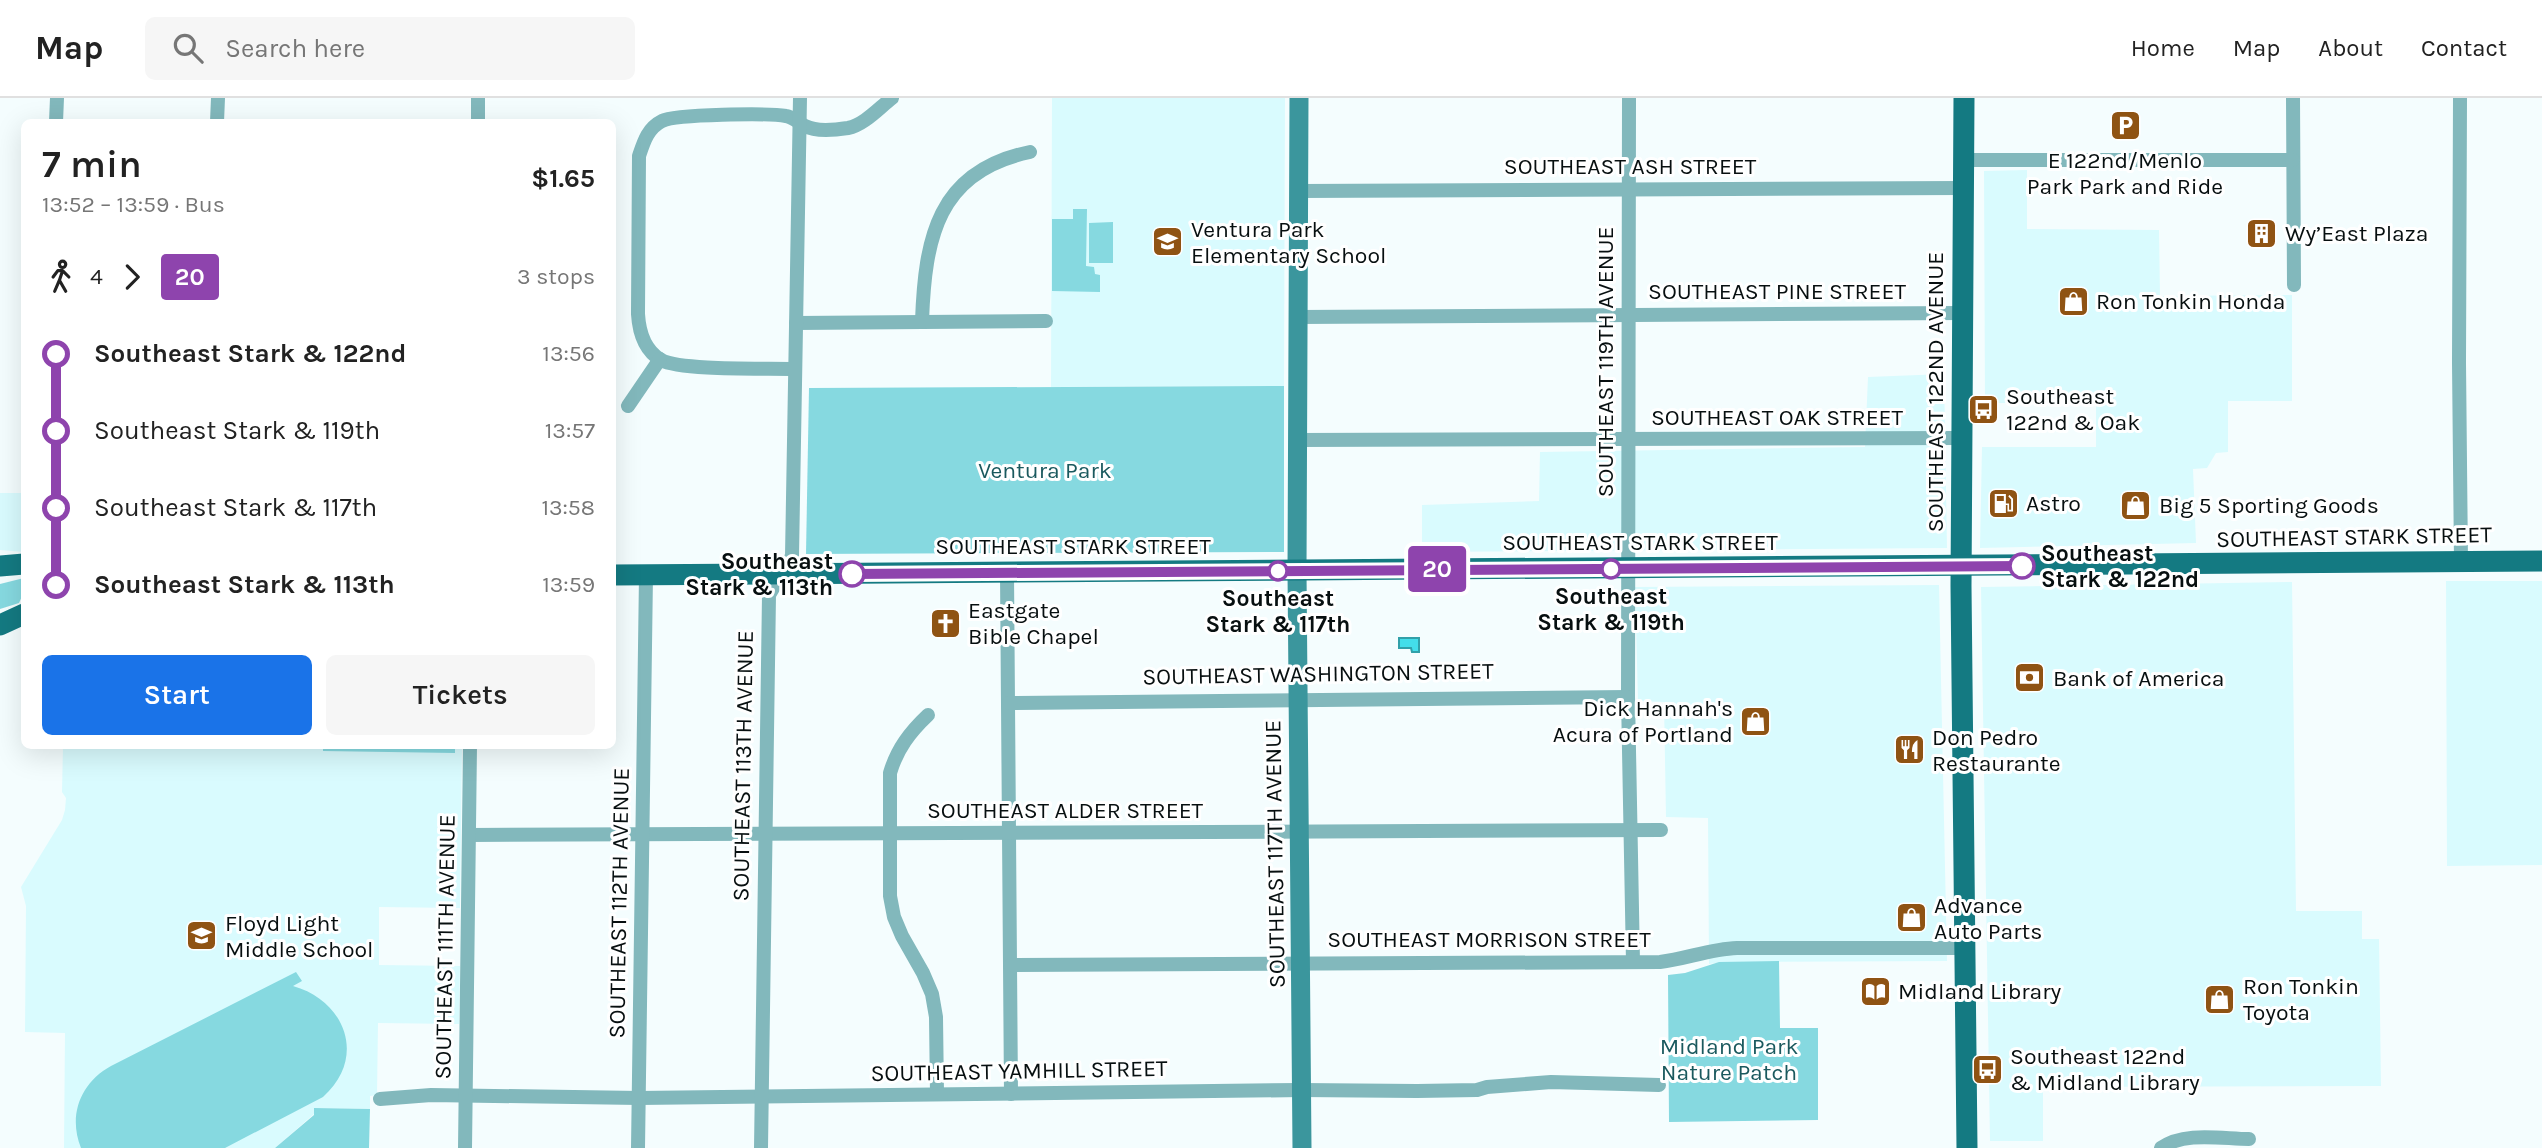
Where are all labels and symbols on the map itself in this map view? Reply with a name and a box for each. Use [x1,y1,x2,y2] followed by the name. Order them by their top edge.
[2108,109,2142,143] parking icon: E 122nd/Menlo Park Park and Ride
[2027,147,2223,200] place label: E 122nd/Menlo Park Park and Ride
[1504,153,1757,180] street label: SOUTHEAST ASH STREET
[1191,216,1386,269] place label: Ventura Park Elementary School
[2245,216,2279,250] building icon: Wy’East Plaza
[2285,220,2428,247] place label: Wy’East Plaza
[1151,225,1185,259] school or university icon: Ventura Park Elementary School
[1592,227,1619,497] street label: SOUTHEAST 119TH AVENUE
[1922,252,1949,532] street label: SOUTHEAST 122ND AVENUE
[1648,278,1906,305] street label: SOUTHEAST PINE STREET
[2056,284,2090,318] shop icon: Ron Tonkin Honda
[2096,288,2285,315] place label: Ron Tonkin Honda
[2006,383,2140,436] place label: Southeast 122nd & Oak
[1966,392,2000,426] bus stop icon: Southeast 122nd & Oak
[1651,404,1903,431] street label: SOUTHEAST OAK STREET
[978,457,1112,484] park label: Ventura Park
[1986,486,2020,520] fuel station icon: Astro
[2119,488,2153,522] shop icon: Big 5 Sporting Goods
[2026,490,2081,517] place label: Astro
[2159,492,2379,519] place label: Big 5 Sporting Goods
[2216,521,2493,553] street label: SOUTHEAST STARK STREET
[1502,529,1778,556] street label: SOUTHEAST STARK STREET
[935,533,1211,560] street label: SOUTHEAST STARK STREET
[2041,540,2199,593] place label: Southeast Stark & 122nd
[1406,546,1468,592] line badge: 20
[685,548,833,601] place label: Southeast Stark & 113th
[2009,553,2035,579] marker: Southeast Stark & 122nd
[1601,559,1621,579] marker: Southeast Stark & 119th
[839,561,865,587] marker: Southeast Stark & 113th
[1268,561,1288,581] marker: Southeast Stark & 117th
[1537,583,1685,636] place label: Southeast Stark & 119th
[1206,585,1350,638] place label: Southeast Stark & 117th
[968,597,1099,650] place label: Eastgate Bible Chapel
[928,606,962,640] church icon: Eastgate Bible Chapel
[727,630,759,902] street label: SOUTHEAST 113TH AVENUE
[1142,657,1494,691] street label: SOUTHEAST WASHINGTON STREET
[2013,661,2047,695] bank icon: Bank of America
[2053,665,2224,692] place label: Bank of America
[1553,695,1733,748] place label: Dick Hannah's Acura of Portland
[1739,704,1773,738] shop icon: Dick Hannah's Acura of Portland
[1259,720,1291,988] street label: SOUTHEAST 117TH AVENUE
[1932,724,2061,777] place label: Don Pedro Restaurante
[1892,733,1926,767] restaurant icon: Don Pedro Restaurante
[603,767,635,1039] street label: SOUTHEAST 112TH AVENUE
[927,797,1204,824] street label: SOUTHEAST ALDER STREET
[429,814,461,1080] street label: SOUTHEAST 111TH AVENUE
[1934,892,2042,945] place label: Advance Auto Parts
[1894,901,1928,935] shop icon: Advance Auto Parts
[225,910,374,963] place label: Floyd Light Middle School
[185,919,219,953] school or university icon: Floyd Light Middle School
[1327,926,1651,953] street label: SOUTHEAST MORRISON STREET
[2243,973,2359,1026] place label: Ron Tonkin Toyota
[1858,974,1892,1008] library icon: Midland Library
[1898,978,2062,1005] place label: Midland Library
[2203,982,2237,1016] shop icon: Ron Tonkin Toyota
[1660,1033,1798,1086] park label: Midland Park Nature Patch
[2010,1043,2200,1096] place label: Southeast 122nd & Midland Library
[1970,1052,2004,1086] bus stop icon: Southeast 122nd & Midland Library
[870,1055,1168,1087] street label: SOUTHEAST YAMHILL STREET

